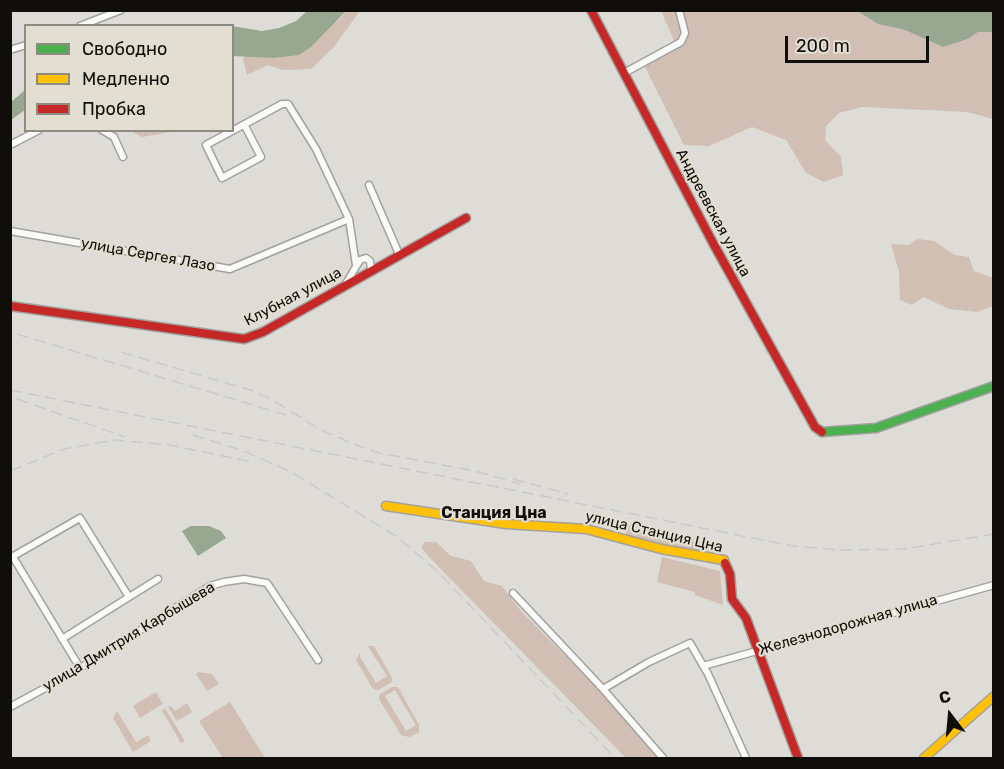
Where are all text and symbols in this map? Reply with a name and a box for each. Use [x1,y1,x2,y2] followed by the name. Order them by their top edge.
[24,24,234,132] legend
[788,24,932,62] scale bar
[796,35,850,57] text: 200 m
[82,38,167,60] text: Свободно
[82,68,170,90] text: Медленно
[82,98,146,120] text: Пробка
[672,146,754,280] street label: Андреевская улица
[80,234,216,276] street label: улица Сергея Лазо
[241,264,345,330] street label: Клубная улица
[441,503,547,523] district label: Станция Цна
[583,507,725,557] street label: улица Станция Цна
[40,578,218,696] street label: улица Дмитрия Карбышева
[756,591,940,659] street label: Железнодорожная улица
[920,685,980,745] north arrow
[937,687,953,708] text: С

